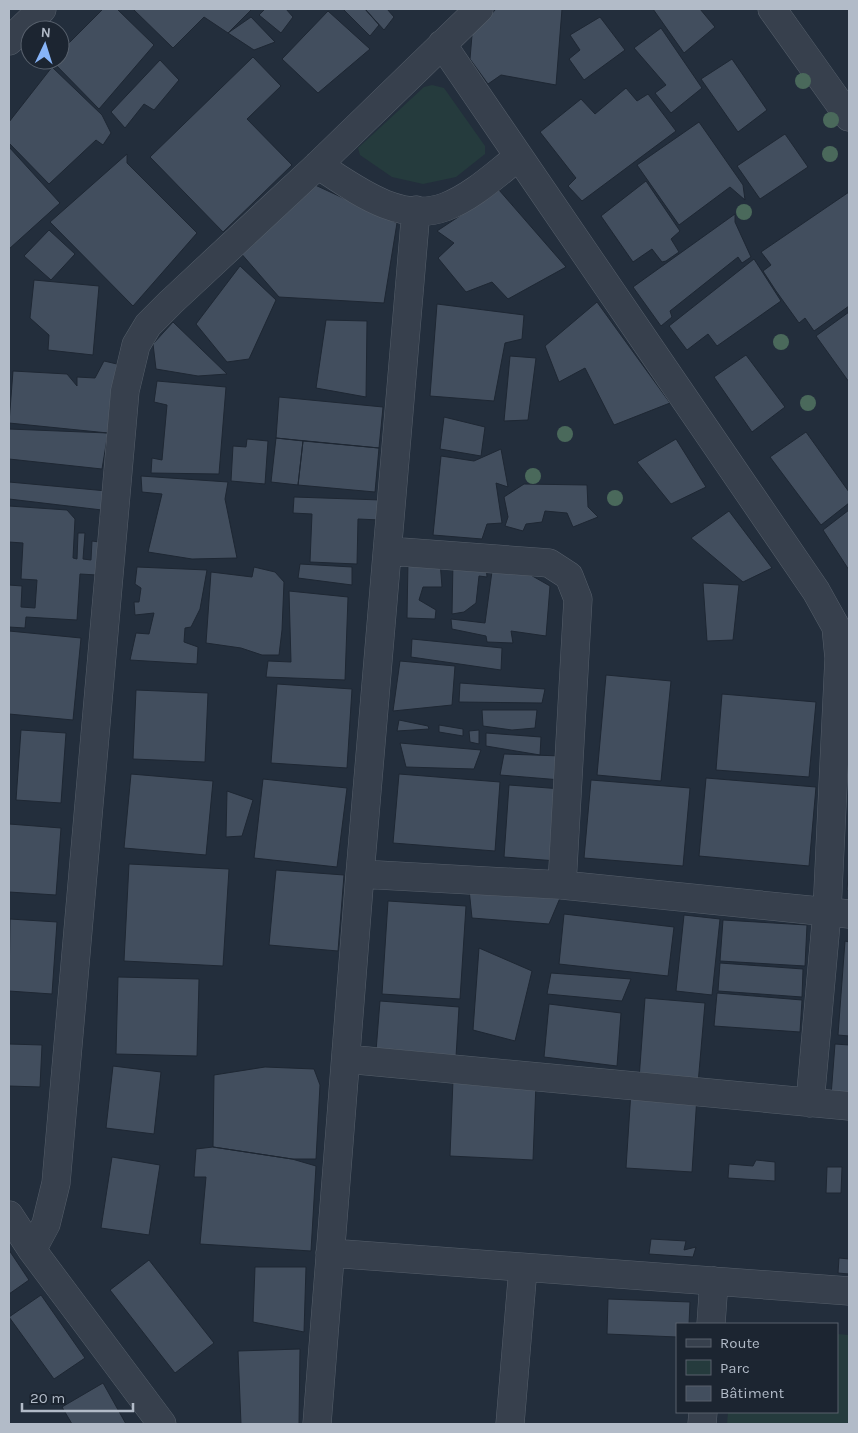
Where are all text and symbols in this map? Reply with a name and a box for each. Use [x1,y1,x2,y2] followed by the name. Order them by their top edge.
[20,20,70,70] north arrow
[40,24,51,41] text: N
[676,1323,838,1413] legend
[720,1334,760,1352] text: Route
[720,1359,750,1377] text: Parc
[22,1380,134,1412] scale bar
[720,1384,784,1402] text: Bâtiment
[30,1389,65,1407] text: 20 m

